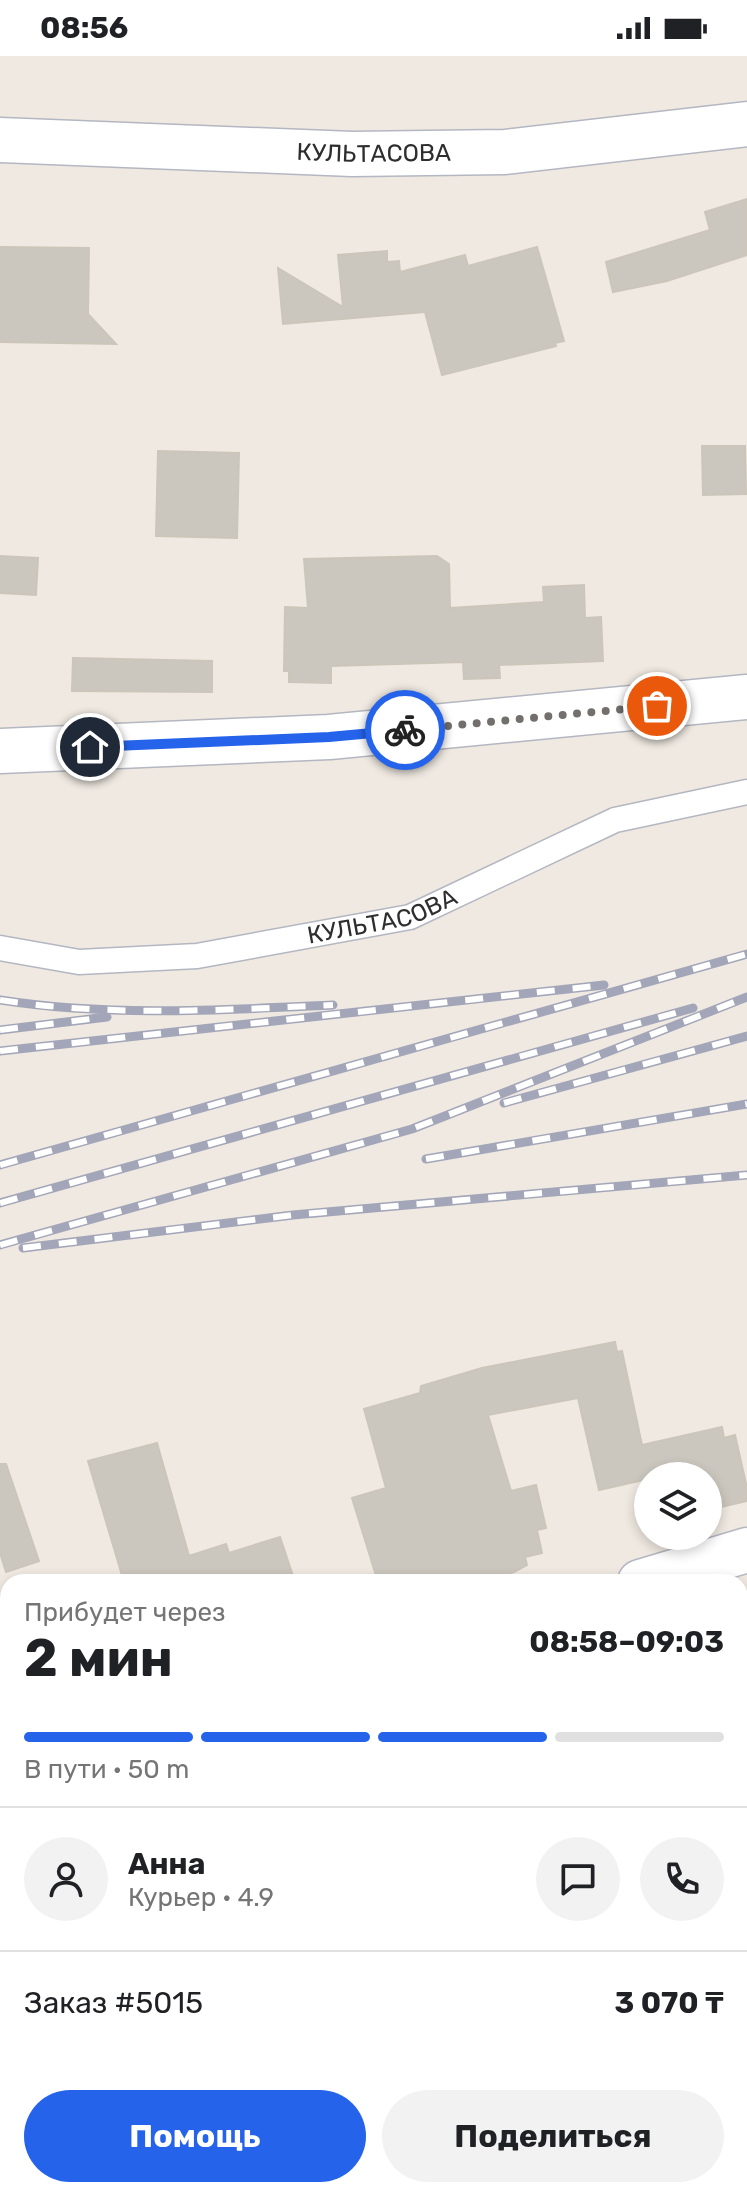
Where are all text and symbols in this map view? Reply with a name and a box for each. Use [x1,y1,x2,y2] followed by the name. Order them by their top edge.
[40,10,128,46] text: 08:56
[296,138,451,168] street label: КУЛЬТАСОВА
[623,672,691,740] pin
[635,684,679,728] icon: bag
[365,690,445,770] courier
[383,708,427,752] icon: bike
[56,713,124,781] pin
[68,725,112,769] icon: home
[305,883,461,950] street label: КУЛЬТАСОВА
[634,1462,722,1550] map controls
[634,1462,722,1550] button: layers
[24,1597,225,1628] text: Прибудет через
[529,1624,724,1660] text: 08:58–09:03
[24,1627,173,1689] text: 2 мин
[24,1754,189,1785] text: В пути · 50 m
[24,1837,108,1921] button: person
[536,1837,620,1921] button: chat
[640,1837,724,1921] button: phone
[128,1846,205,1882] text: Анна
[128,1882,274,1913] text: Курьер · 4.9
[24,1985,203,2021] text: Заказ #5015
[615,1985,724,2021] text: 3 070 ₸
[24,2090,366,2182] button: Помощь
[382,2090,724,2182] button: Поделиться

